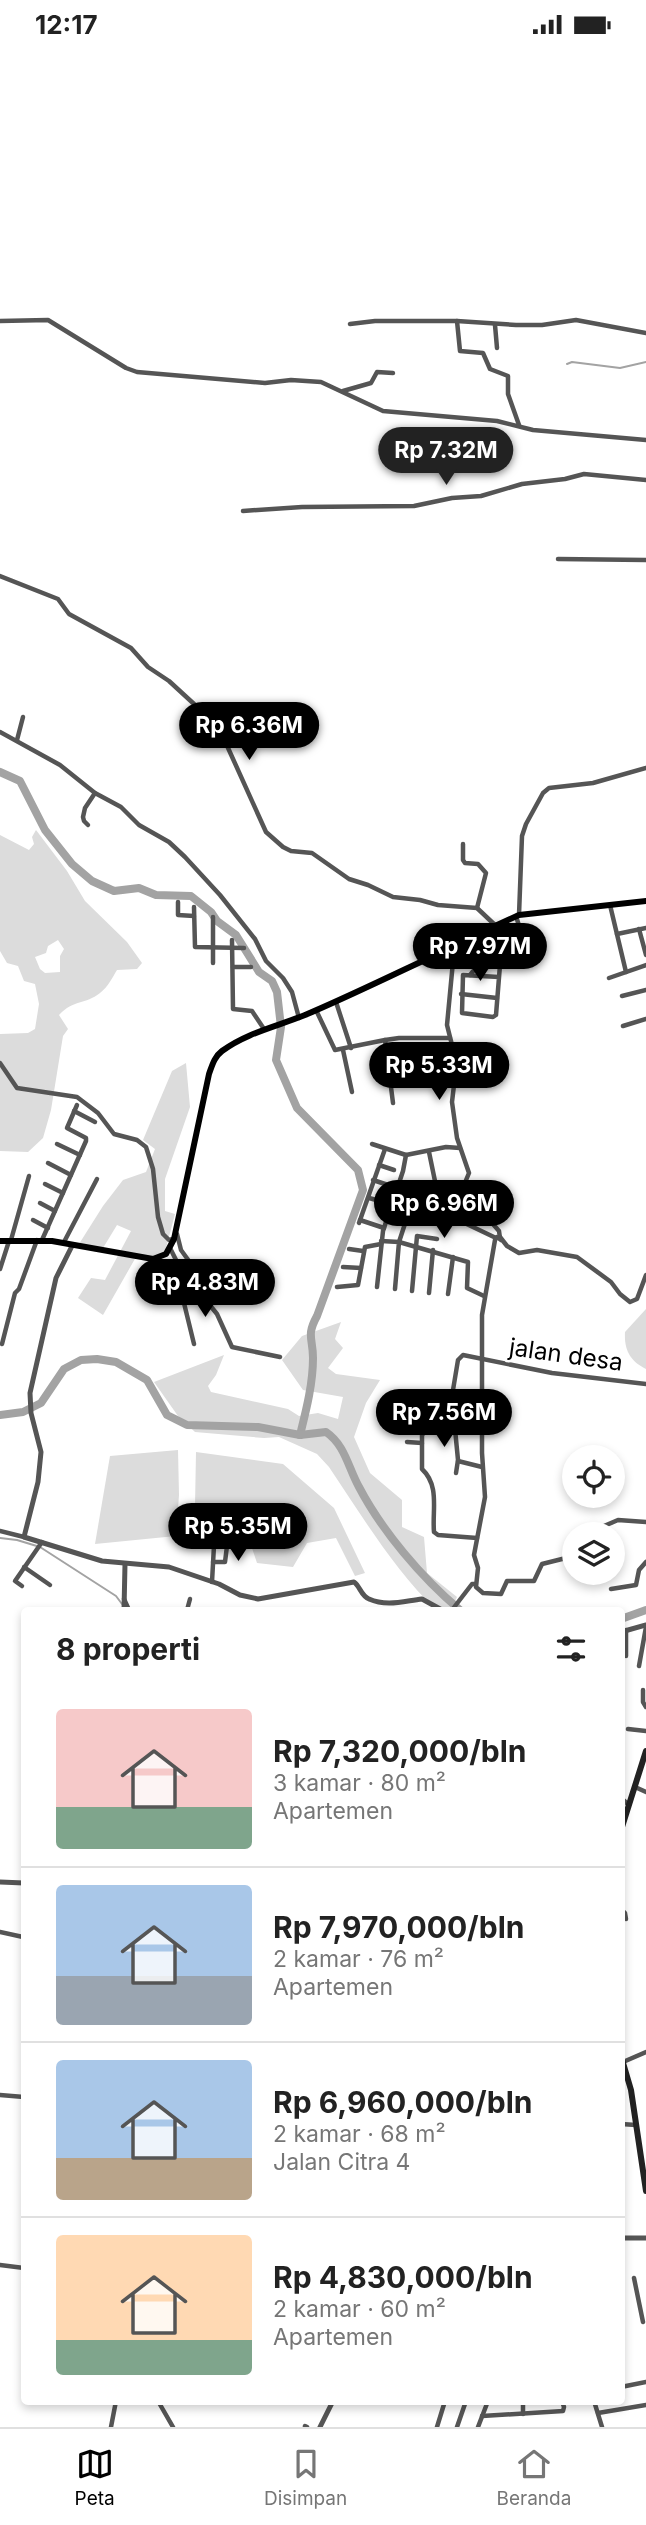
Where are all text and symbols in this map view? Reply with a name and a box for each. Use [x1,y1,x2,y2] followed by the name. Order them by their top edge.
[35,9,98,40] text: 12:17
[374,427,518,487] pin: Rp 7.32M
[394,436,498,464] text: Rp 7.32M
[177,703,321,762] pin: Rp 6.36M
[195,711,303,739] text: Rp 6.36M
[408,923,552,983] pin: Rp 7.97M
[429,932,531,960] text: Rp 7.97M
[367,1042,511,1102] pin: Rp 5.33M
[385,1051,493,1079] text: Rp 5.33M
[372,1181,516,1240] pin: Rp 6.96M
[390,1189,498,1217] text: Rp 6.96M
[133,1259,277,1319] pin: Rp 4.83M
[151,1268,259,1296] text: Rp 4.83M
[506,1332,625,1377] street label: jalan desa
[372,1389,516,1449] pin: Rp 7.56M
[392,1398,496,1426] text: Rp 7.56M
[562,1445,625,1585] map controls
[562,1445,625,1508] button: locate
[166,1503,310,1563] pin: Rp 5.35M
[184,1512,292,1540] text: Rp 5.35M
[562,1522,625,1585] button: layers
[552,1630,590,1668] icon: filters
[56,1631,200,1667] text: 8 properti
[273,1733,527,1769] text: Rp 7,320,000/bln
[112,1737,196,1821] icon: home
[273,1769,446,1797] text: 3 kamar · 80 m²
[273,1797,393,1825] text: Apartemen
[273,1909,524,1945] text: Rp 7,970,000/bln
[112,1913,196,1997] icon: home
[273,1945,444,1973] text: 2 kamar · 76 m²
[273,1973,393,2001] text: Apartemen
[273,2084,532,2120] text: Rp 6,960,000/bln
[112,2088,196,2172] icon: home
[273,2120,446,2148] text: 2 kamar · 68 m²
[273,2148,410,2176] text: Jalan Citra 4
[273,2259,533,2295] text: Rp 4,830,000/bln
[112,2263,196,2347] icon: home
[273,2295,446,2323] text: 2 kamar · 60 m²
[273,2323,393,2351] text: Apartemen
[75,2445,115,2510] tab: Peta
[264,2445,347,2510] tab: Disimpan
[496,2445,571,2510] tab: Beranda

